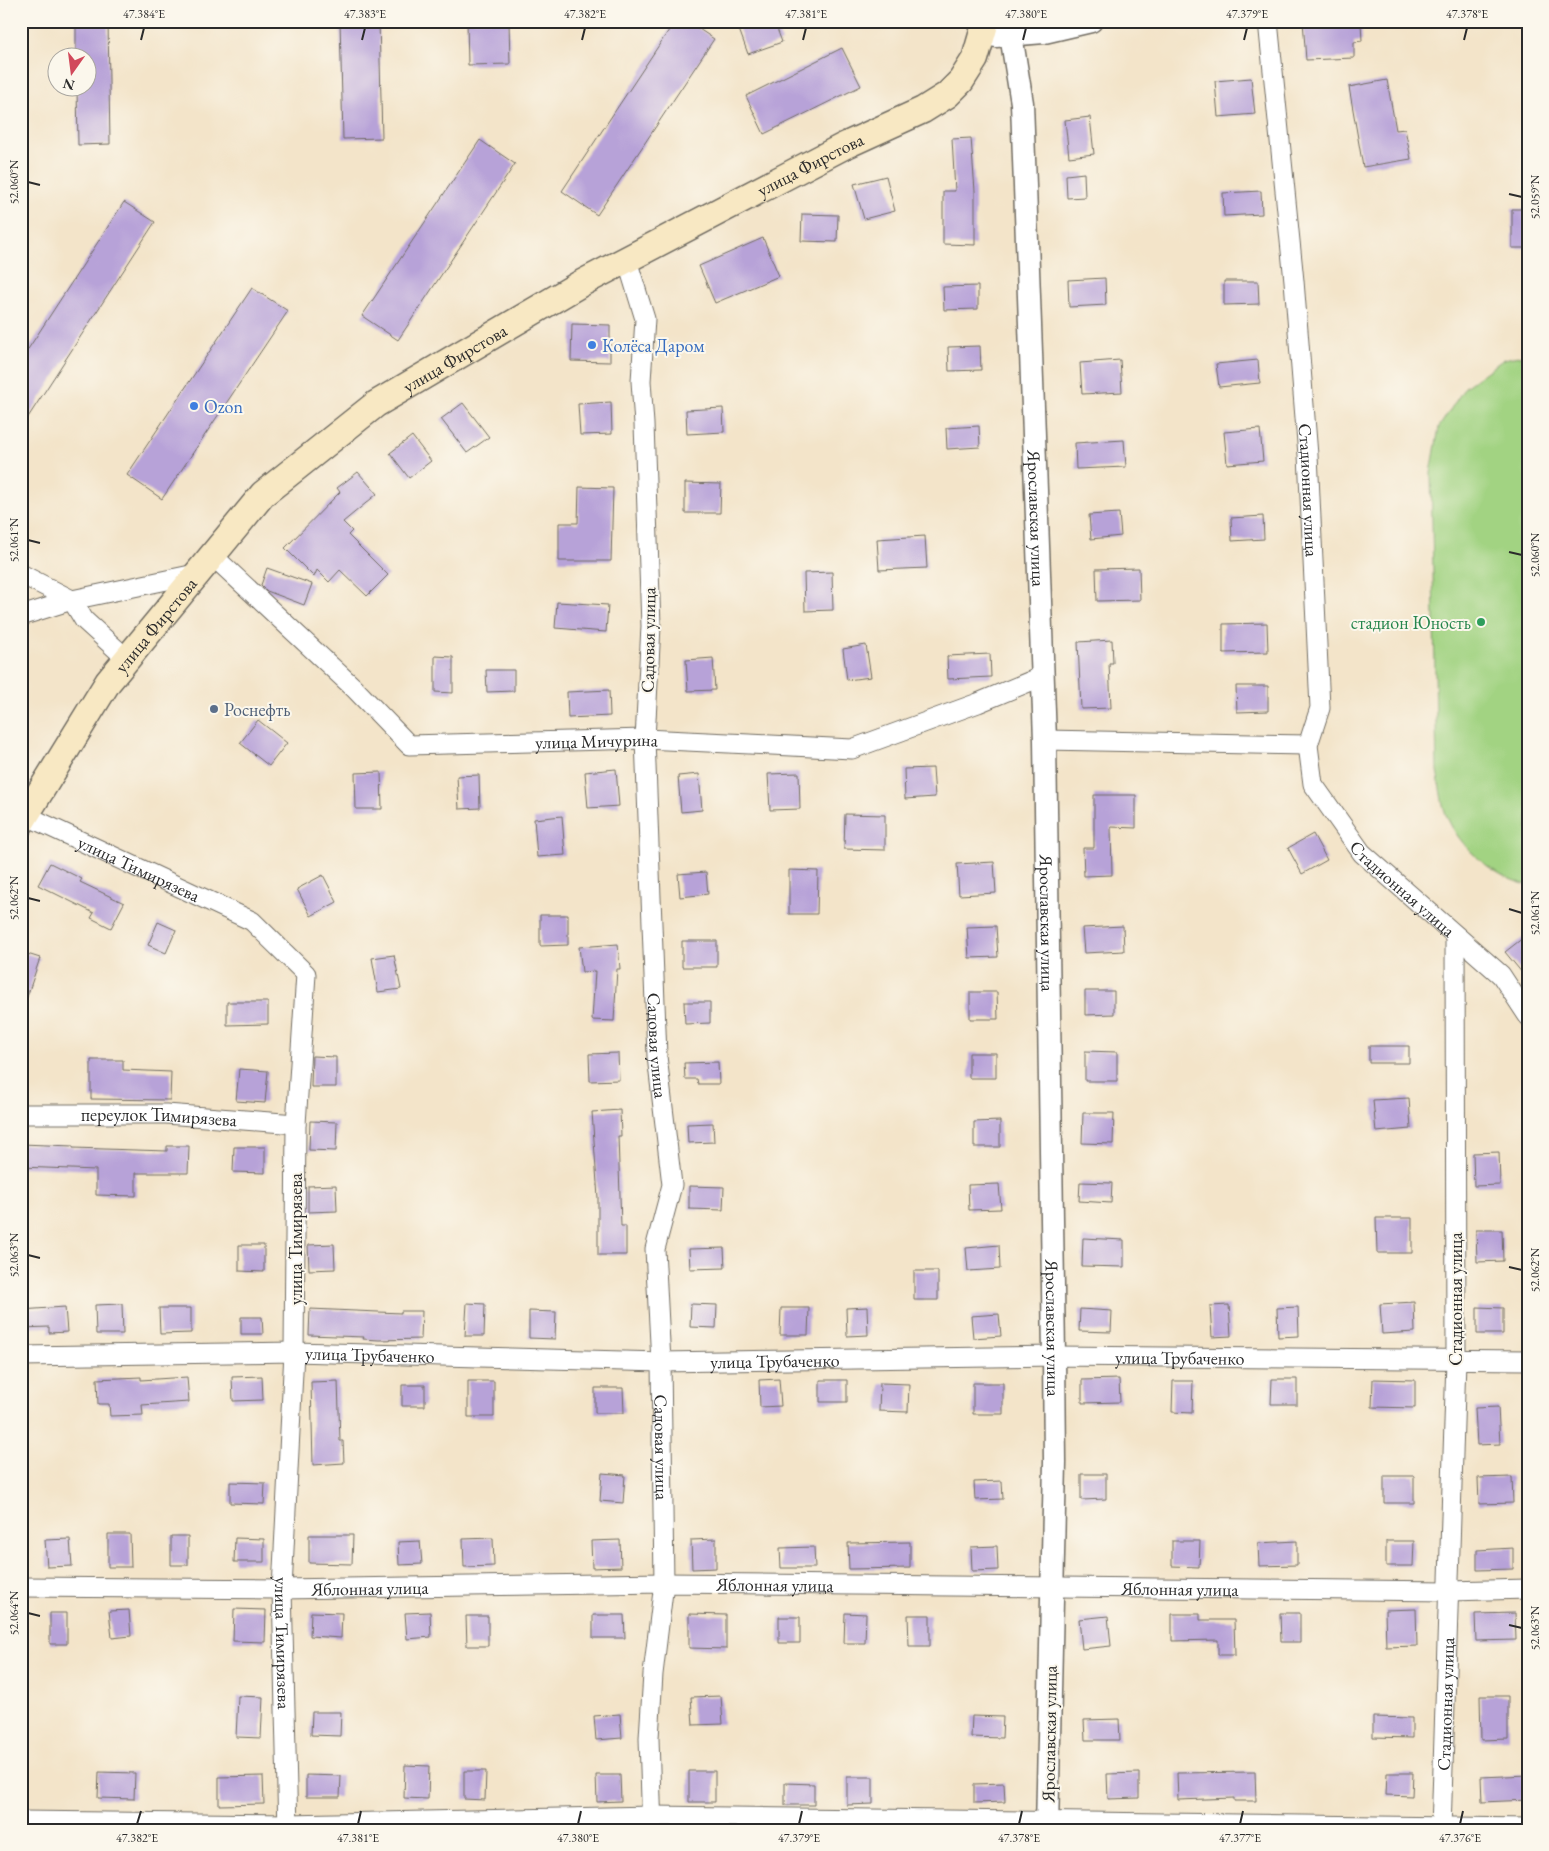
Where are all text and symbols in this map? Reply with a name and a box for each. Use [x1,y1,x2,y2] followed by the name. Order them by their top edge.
[123,6,165,22] text: 47.384°E
[344,6,386,22] text: 47.383°E
[564,6,606,22] text: 47.382°E
[785,6,827,22] text: 47.381°E
[1005,6,1047,22] text: 47.380°E
[1226,6,1268,22] text: 47.379°E
[1446,6,1488,22] text: 47.378°E
[48,48,98,98] north arrow
[61,74,77,95] text: N
[753,127,868,201] street label: улица Фирстова
[6,159,22,204] text: 52.060°N
[1527,174,1543,219] text: 52.059°N
[398,318,511,397] street label: улица Фирстова
[602,334,705,357] place label: Колёса Даром
[586,339,598,351] marker: Колёса Даром
[204,395,243,418] place label: Ozon
[188,400,200,412] marker: Ozon
[1294,422,1324,558] street label: Стадионная улица
[1023,448,1051,588] street label: Ярославская улица
[6,517,22,562] text: 52.061°N
[1527,532,1543,577] text: 52.060°N
[109,572,202,677] street label: улица Фирстова
[636,586,660,693] street label: Садовая улица
[1351,611,1471,634] place label: стадион Юность
[1475,616,1487,628] marker: стадион Юность
[224,698,290,721] place label: Роснефть
[208,703,220,715] marker: Роснефть
[535,727,659,753] street label: улица Мичурина
[74,830,205,907] street label: улица Тимирязева
[1345,836,1461,942] street label: Стадионная улица
[1035,853,1060,993] street label: Ярославская улица
[6,875,22,920] text: 52.062°N
[1527,890,1543,935] text: 52.061°N
[643,992,673,1100] street label: Садовая улица
[81,1103,239,1131] street label: переулок Тимирязева
[284,1172,307,1305] street label: улица Тимирязева
[1444,1231,1467,1366] street label: Стадионная улица
[6,1232,22,1277] text: 52.063°N
[1527,1247,1543,1292] text: 52.062°N
[1041,1258,1066,1397] street label: Ярославская улица
[305,1341,435,1367] street label: улица Трубаченко
[1115,1345,1245,1369] street label: улица Трубаченко
[710,1348,840,1373] street label: улица Трубаченко
[650,1394,674,1501] street label: Садовая улица
[715,1572,834,1596] street label: Яблонная улица
[310,1575,430,1600] street label: Яблонная улица
[1120,1576,1239,1600] street label: Яблонная улица
[270,1577,297,1710] street label: улица Тимирязева
[6,1590,22,1635] text: 52.064°N
[1527,1605,1543,1650] text: 52.063°N
[1431,1636,1459,1771] street label: Стадионная улица
[1036,1665,1062,1804] street label: Ярославская улица
[116,1830,158,1846] text: 47.382°E
[337,1830,379,1846] text: 47.381°E
[557,1830,599,1846] text: 47.380°E
[778,1830,820,1846] text: 47.379°E
[998,1830,1040,1846] text: 47.378°E
[1219,1830,1261,1846] text: 47.377°E
[1439,1830,1481,1846] text: 47.376°E

